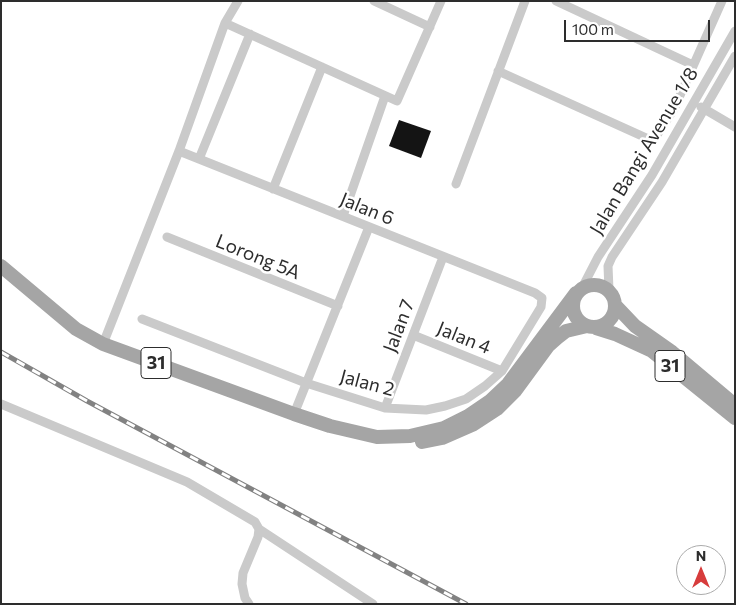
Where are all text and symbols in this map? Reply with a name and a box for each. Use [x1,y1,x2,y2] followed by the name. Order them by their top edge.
[566,10,712,42] scale bar
[572,20,614,38] text: 100 m
[585,63,703,239] street label: Jalan Bangi Avenue 1/8
[337,188,397,230] street label: Jalan 6
[212,230,304,284] street label: Lorong 5A
[379,296,419,356] street label: Jalan 7
[434,317,494,359] street label: Jalan 4
[141,348,171,378] road number: 31
[655,351,685,382] road number: 31
[337,365,397,401] street label: Jalan 2
[676,545,726,595] north arrow
[696,547,706,564] text: N

